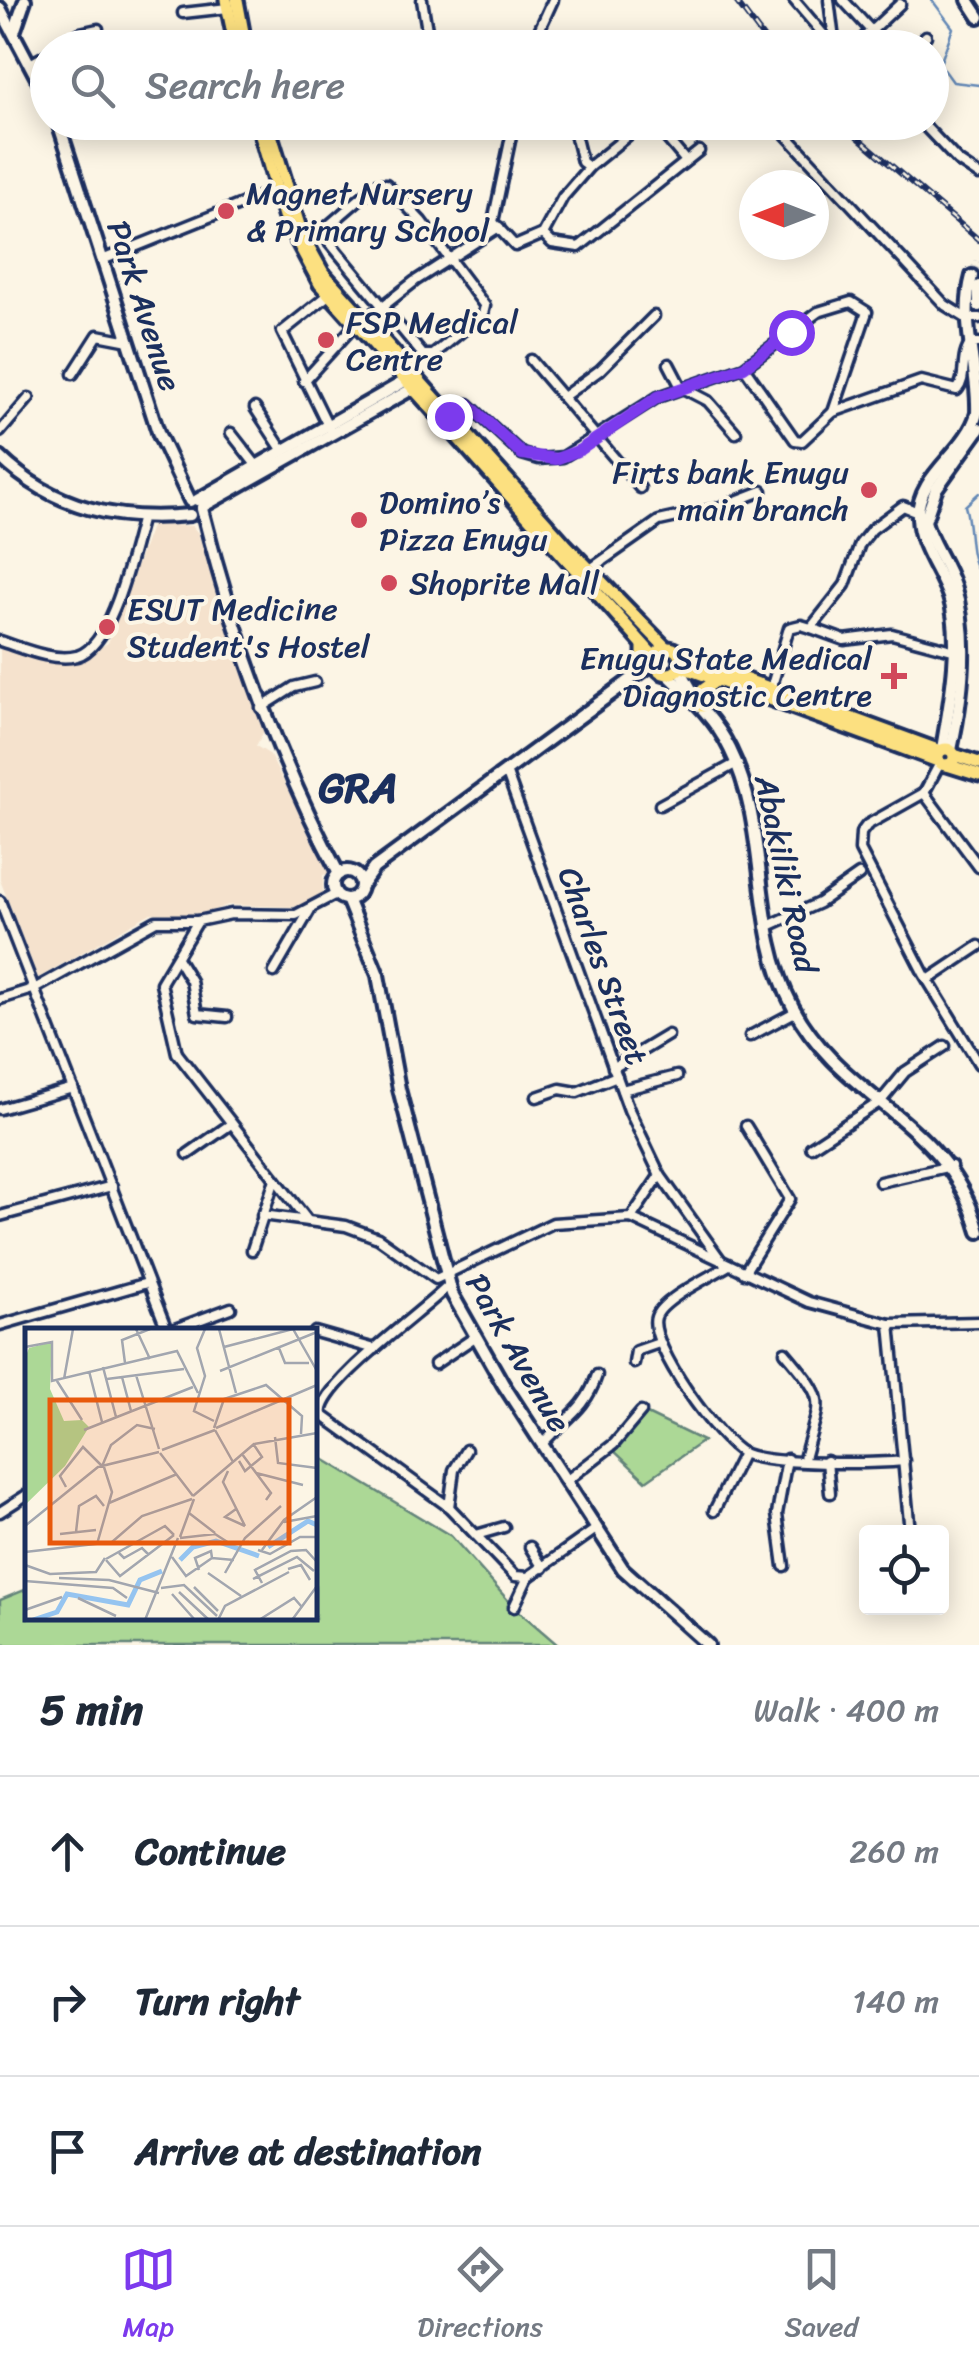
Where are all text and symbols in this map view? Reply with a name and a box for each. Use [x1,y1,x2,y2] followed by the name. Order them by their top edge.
[30,30,949,140] search box
[145,52,345,119] text: Search here
[65,58,120,113] icon: search
[246,165,490,259] place label: Magnet Nursery & Primary School
[739,170,829,260] north arrow
[215,200,237,222] marker: Magnet Nursery & Primary School
[90,213,198,399] street label: Park Avenue
[346,294,519,388] place label: FSP Medical Centre
[769,310,815,356] route start
[315,329,337,351] marker: FSP Medical Centre
[427,394,473,440] route end
[613,444,849,538] place label: Firts bank Enugu main branch
[379,474,548,568] place label: Domino’s Pizza Enugu
[858,479,880,501] marker: Firts bank Enugu main branch
[348,509,370,531] marker: Domino’s Pizza Enugu
[409,555,600,612] place label: Shoprite Mall
[378,572,400,594] marker: Shoprite Mall
[127,581,370,675] place label: ESUT Medicine Student's Hostel
[96,616,118,638] marker: ESUT Medicine Student's Hostel
[580,630,873,724] place label: Enugu State Medical Diagnostic Centre
[881,663,907,689] marker: Enugu State Medical Diagnostic Centre
[318,751,398,825] district label: GRA
[737,769,835,980] street label: Abakiliki Road
[541,859,665,1073] street label: Charles Street
[449,1262,587,1444] street label: Park Avenue
[25,1328,318,1620] inset map
[859,1525,949,1615] map controls
[859,1525,949,1615] button: locate
[40,1673,143,1747] text: 5 min
[754,1682,939,1739] text: Walk · 400 m
[135,1818,286,1885] text: Continue
[849,1823,939,1880] text: 260 m
[40,1824,95,1879] icon: ahead
[135,1968,300,2035] text: Turn right
[852,1973,939,2030] text: 140 m
[40,1974,95,2029] icon: right
[135,2118,482,2185] text: Arrive at destination
[40,2124,95,2179] icon: arrive
[121,2242,176,2351] tab: Map
[417,2242,543,2351] tab: Directions
[784,2242,858,2351] tab: Saved

